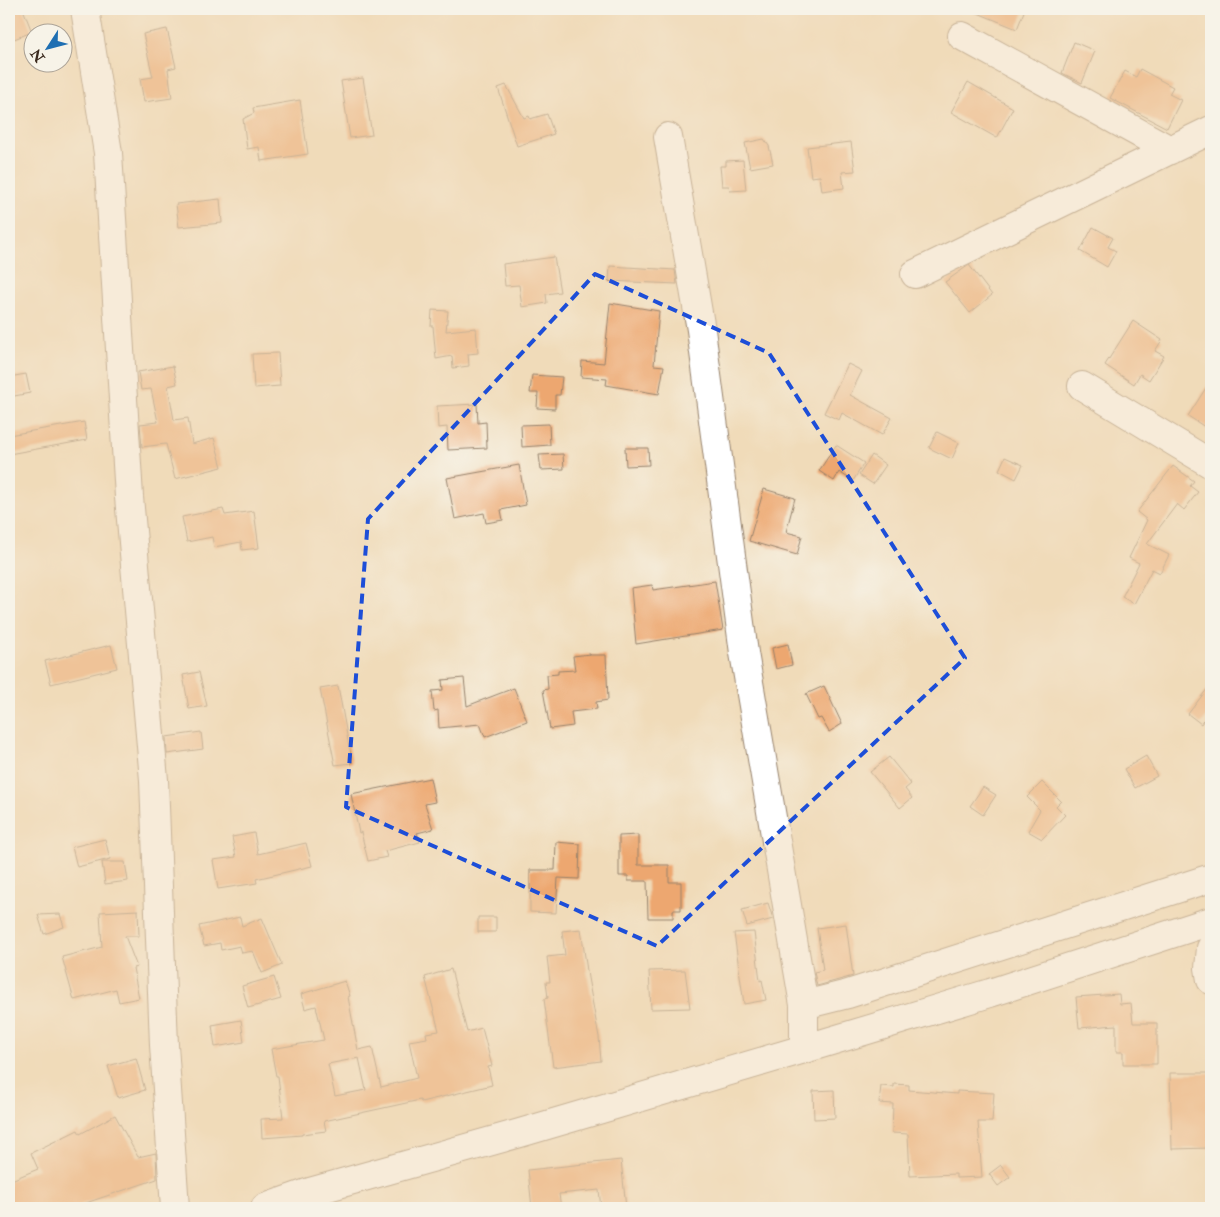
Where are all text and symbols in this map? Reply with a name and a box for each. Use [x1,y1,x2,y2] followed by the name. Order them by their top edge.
[22,22,72,72] north arrow
[27,45,49,66] text: N

